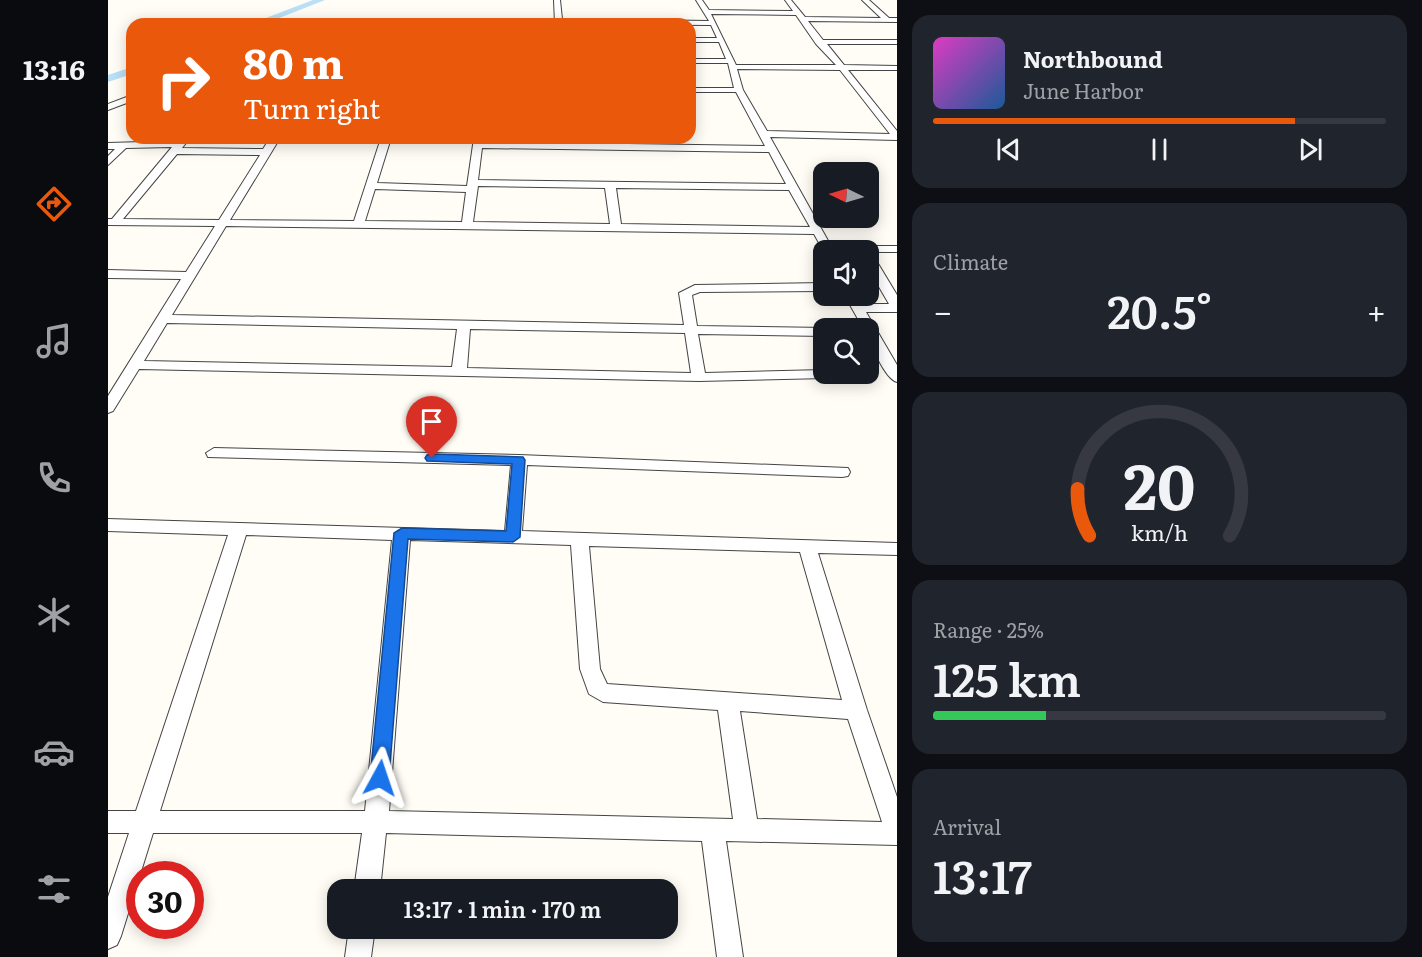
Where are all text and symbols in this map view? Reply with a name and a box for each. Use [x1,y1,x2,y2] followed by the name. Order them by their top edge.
[243,30,344,92] text: 80 m
[144,42,222,120] icon: right
[1023,42,1163,75] text: Northbound
[23,48,85,88] text: 13:16
[1023,75,1143,105] text: June Harbor
[243,87,380,127] text: Turn right
[992,133,1025,166] icon: previous
[1143,133,1176,166] icon: pause
[1294,133,1327,166] icon: next
[813,162,879,228] north arrow
[813,162,879,384] map controls
[33,183,75,225] icon: directions
[813,240,879,306] button: sound
[933,246,1008,276] text: Climate
[1107,276,1212,343] text: 20.5°
[933,285,952,334] text: −
[1367,285,1386,334] text: +
[813,318,879,384] button: search
[33,320,75,362] icon: music
[406,396,457,458] pin
[415,405,448,438] icon: arrive
[1124,437,1195,529] text: 20
[33,457,75,499] icon: phone
[1131,516,1188,548] text: km/h
[33,594,75,636] icon: climate
[933,614,1044,644] text: Range · 25%
[933,644,1081,711] text: 125 km
[33,731,75,773] icon: car
[348,746,412,810] position arrow
[933,811,1001,841] text: Arrival
[933,841,1032,908] text: 13:17
[126,861,204,939] speed limit sign: 30
[33,868,75,910] icon: filters
[404,892,601,925] text: 13:17 · 1 min · 170 m

